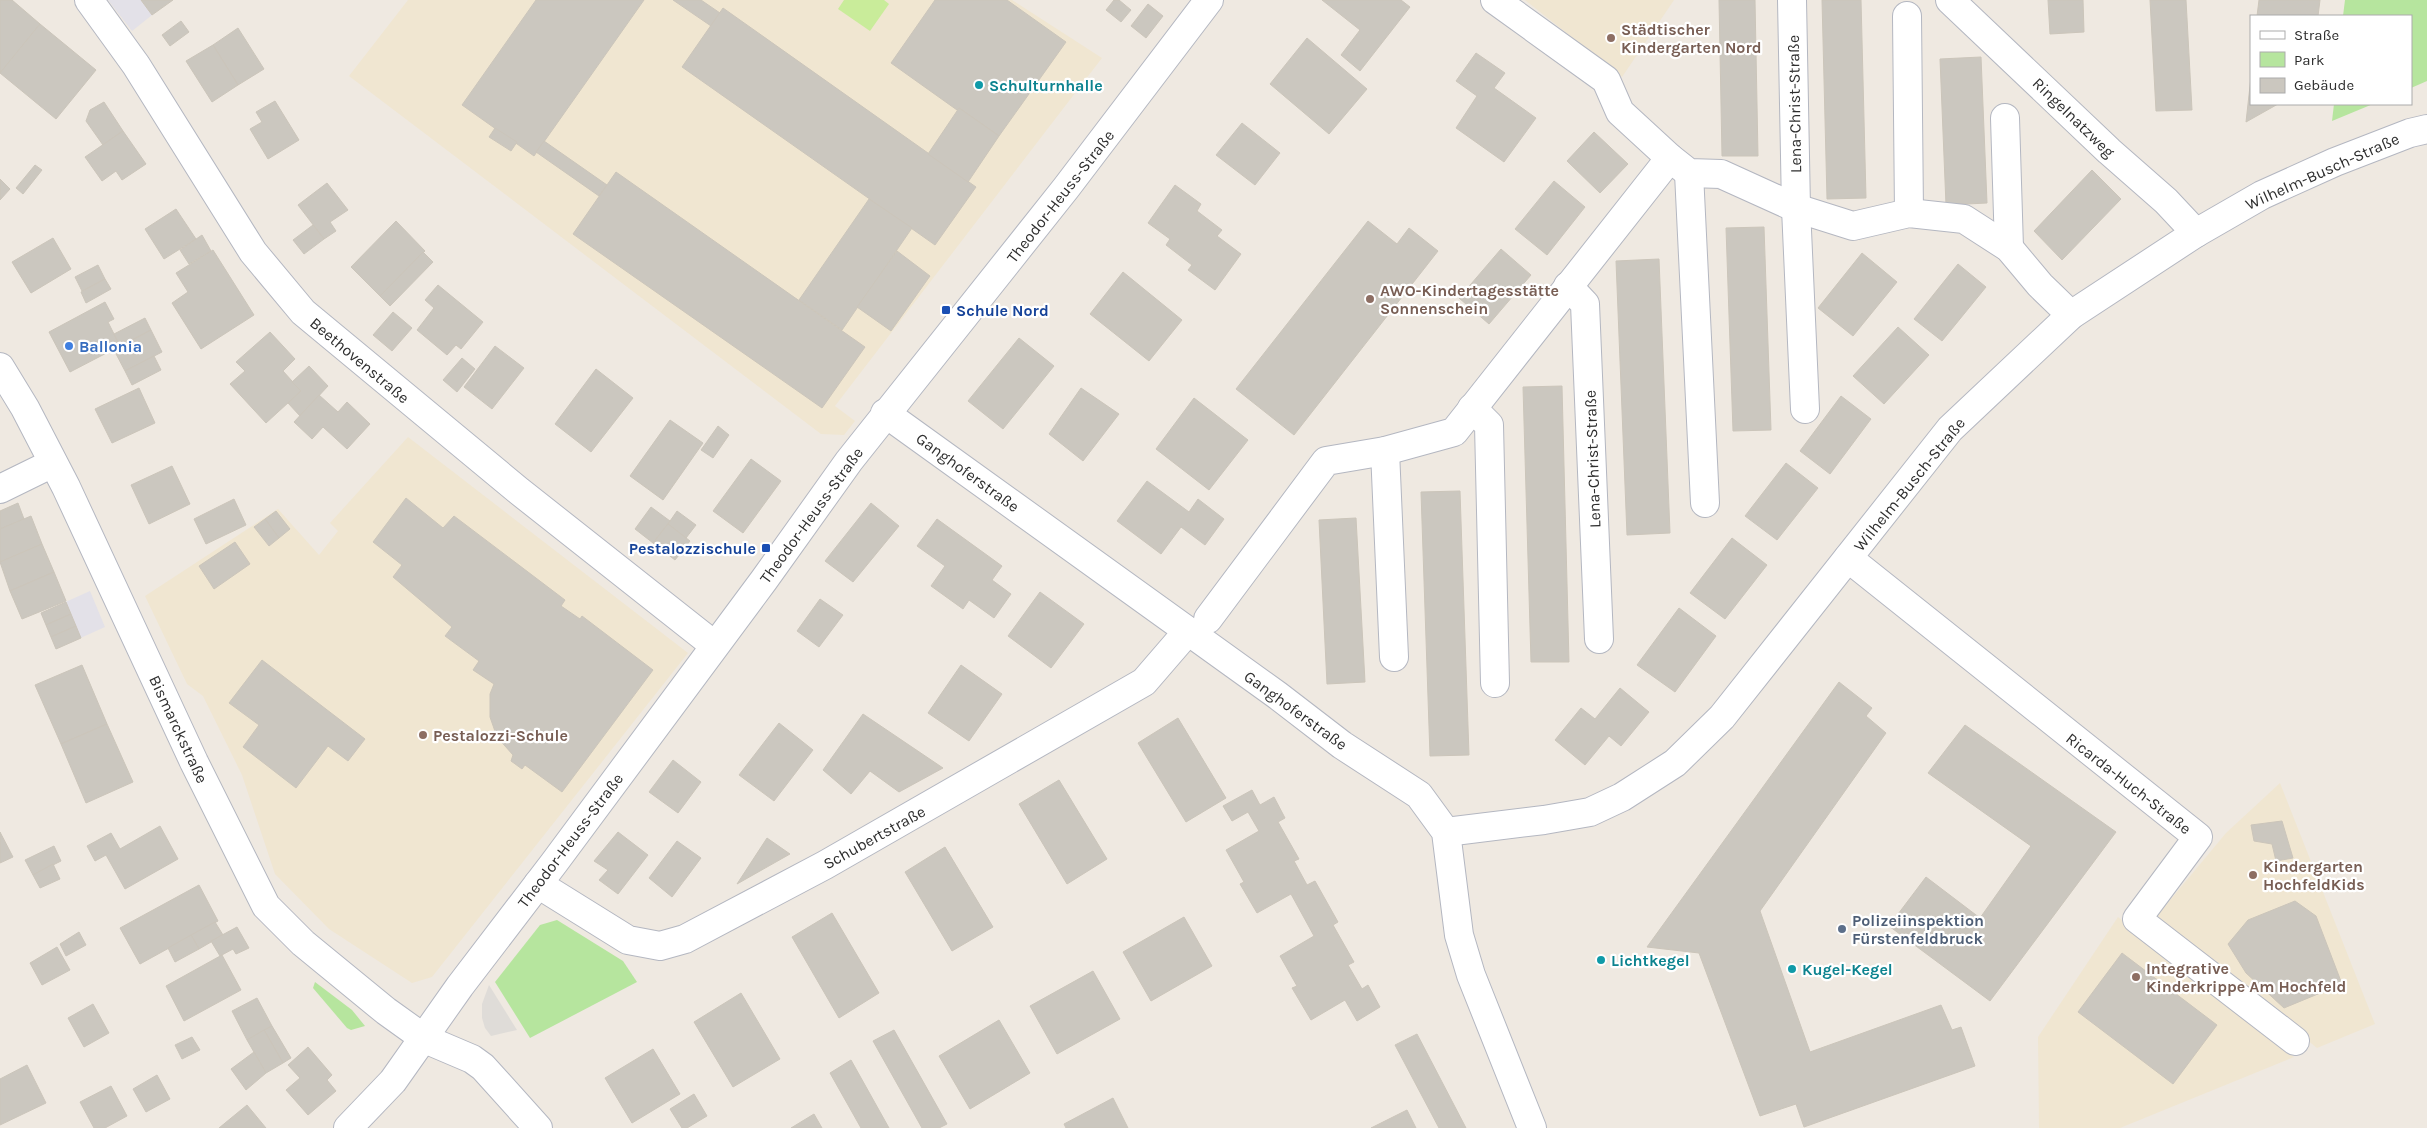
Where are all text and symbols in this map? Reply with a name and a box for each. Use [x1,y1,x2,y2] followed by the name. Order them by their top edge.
[2250,15,2412,105] legend
[1621,20,1762,57] place label: Städtischer Kindergarten Nord
[2294,26,2339,44] text: Straße
[1605,32,1617,44] marker: Städtischer Kindergarten Nord
[1784,35,1805,173] street label: Lena-Christ-Straße
[2294,51,2324,69] text: Park
[2029,73,2119,161] street label: Ringelnatzweg
[989,76,1103,95] place label: Schulturnhalle
[2294,76,2354,94] text: Gebäude
[973,79,985,91] marker: Schulturnhalle
[1003,126,1118,267] street label: Theodor-Heuss-Straße
[2242,129,2402,214] street label: Wilhelm-Busch-Straße
[1380,281,1559,318] place label: AWO-Kindertagesstätte Sonnenschein
[1364,293,1376,305] marker: AWO-Kindertagesstätte Sonnenschein
[956,301,1049,320] place label: Schule Nord
[940,304,952,316] marker: Schule Nord
[306,313,413,407] street label: Beethovenstraße
[79,337,142,356] place label: Ballonia
[63,340,75,352] marker: Ballonia
[1581,390,1604,528] street label: Lena-Christ-Straße
[1850,414,1969,555] street label: Wilhelm-Busch-Straße
[912,429,1023,516] street label: Ganghoferstraße
[756,444,867,587] street label: Theodor-Heuss-Straße
[629,539,756,558] place label: Pestalozzischule
[760,542,772,554] marker: Pestalozzischule
[1240,667,1351,754] street label: Ganghoferstraße
[145,672,212,786] street label: Bismarckstraße
[433,726,568,745] place label: Pestalozzi-Schule
[417,729,429,741] marker: Pestalozzi-Schule
[2062,729,2195,838] street label: Ricarda-Huch-Straße
[514,769,627,911] street label: Theodor-Heuss-Straße
[820,802,929,873] street label: Schubertstraße
[2263,857,2365,894] place label: Kindergarten HochfeldKids
[2247,869,2259,881] marker: Kindergarten HochfeldKids
[1852,911,1984,948] place label: Polizeiinspektion Fürstenfeldbruck
[1836,923,1848,935] marker: Polizeiinspektion Fürstenfeldbruck
[1611,951,1690,970] place label: Lichtkegel
[1595,954,1607,966] marker: Lichtkegel
[2146,959,2346,996] place label: Integrative Kinderkrippe Am Hochfeld
[1802,960,1893,979] place label: Kugel-Kegel
[1786,963,1798,975] marker: Kugel-Kegel
[2130,971,2142,983] marker: Integrative Kinderkrippe Am Hochfeld

